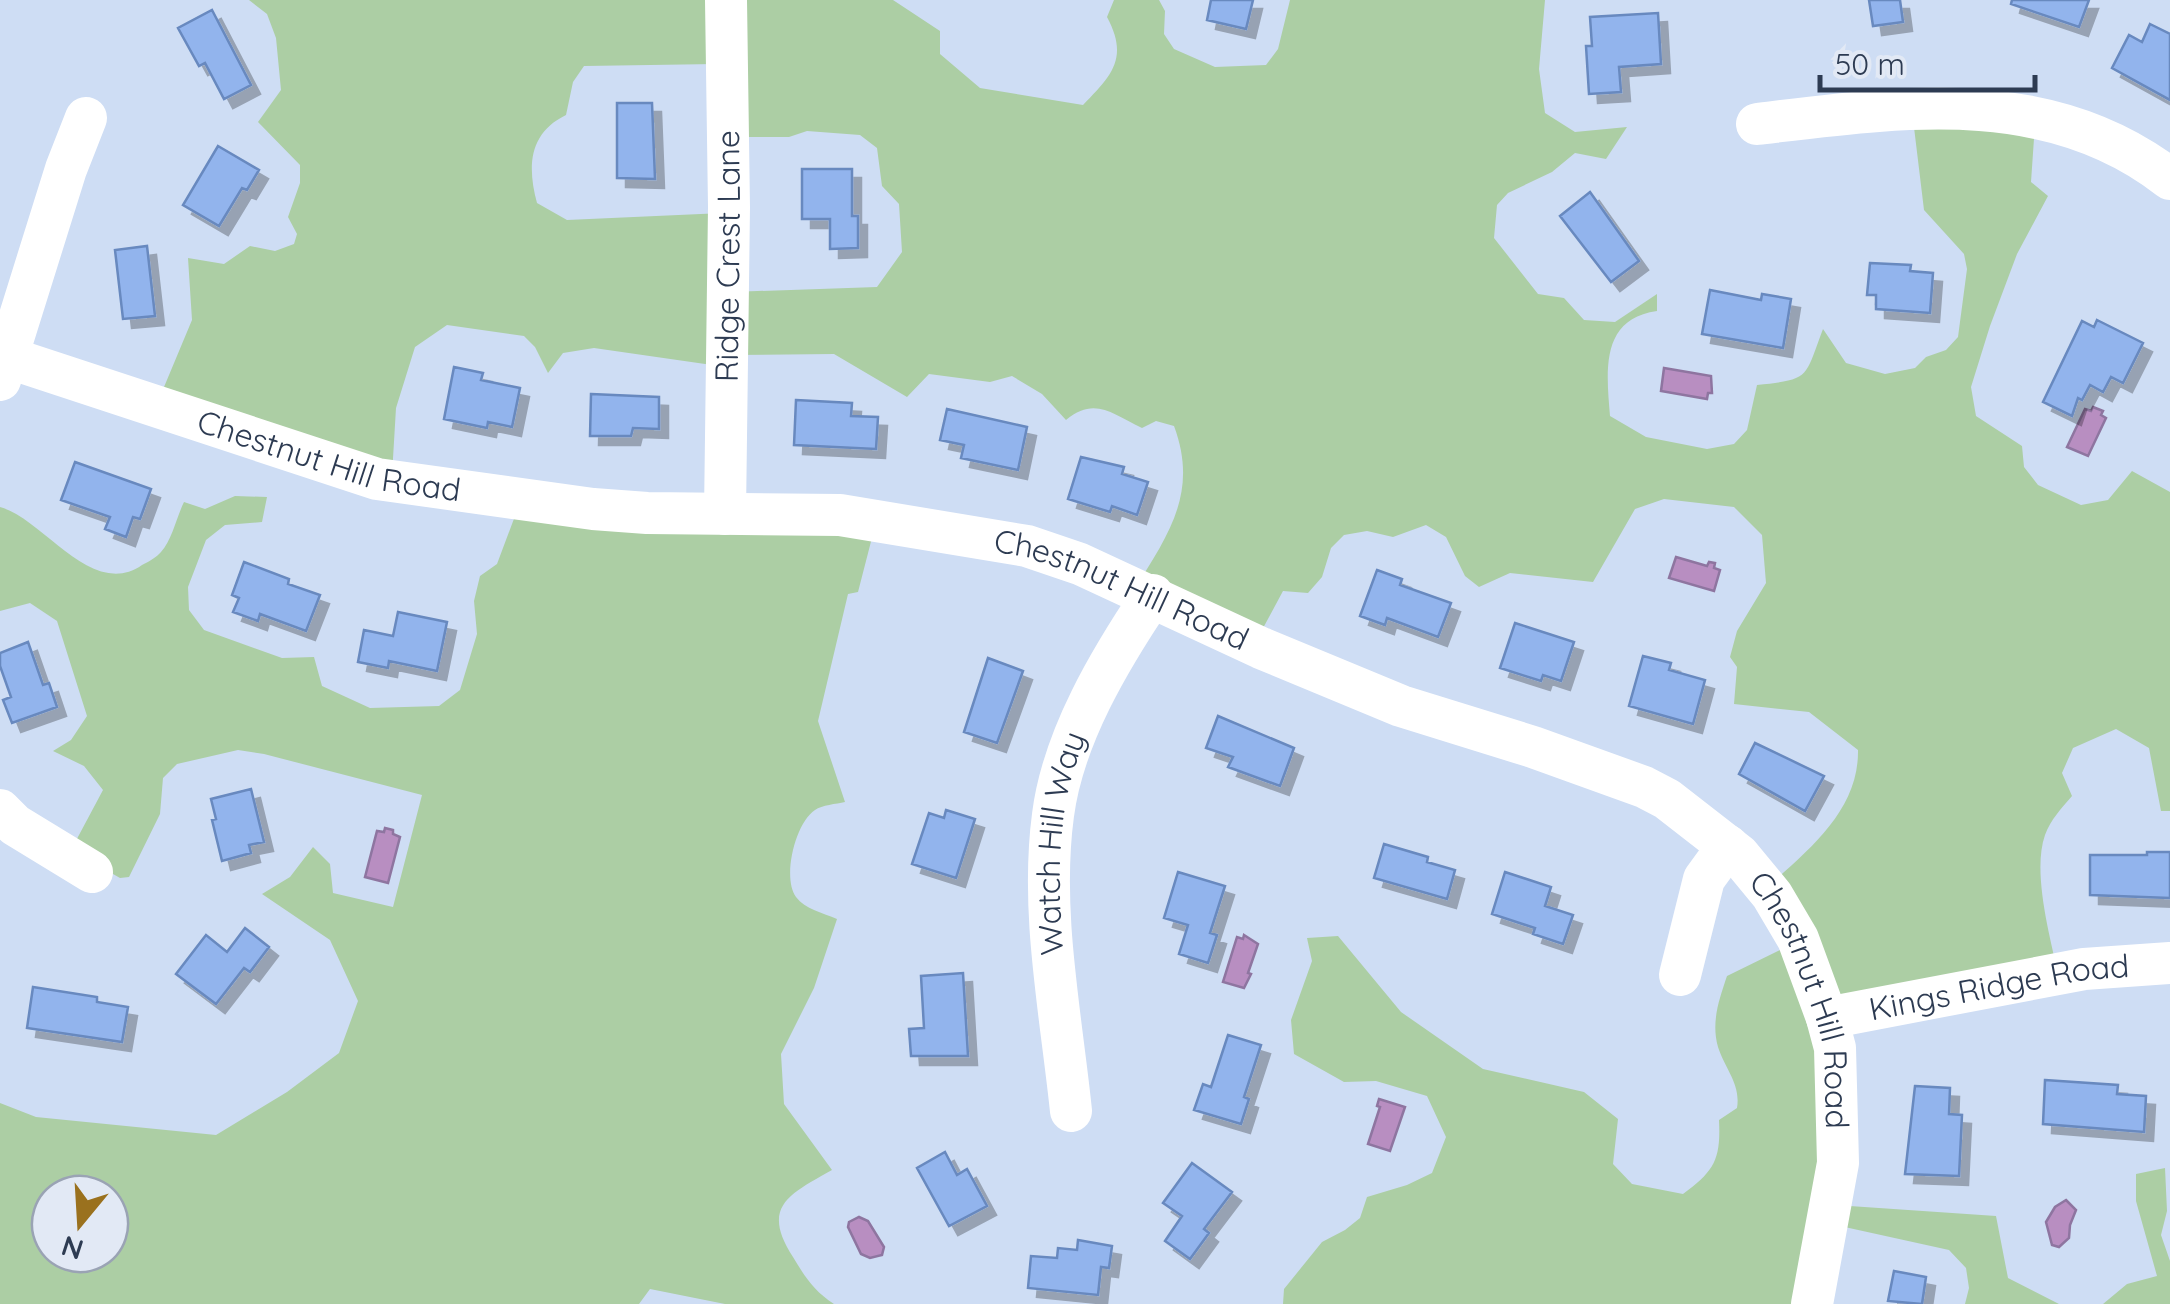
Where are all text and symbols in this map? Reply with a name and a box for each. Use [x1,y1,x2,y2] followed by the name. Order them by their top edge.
[1820,30,2035,92] scale bar
[1835,45,1905,83] text: 50 m
[706,130,748,382] street label: Ridge Crest Lane
[192,400,463,509] street label: Chestnut Hill Road
[992,520,1255,658] street label: Chestnut Hill Road
[1028,725,1093,957] street label: Watch Hill Way
[1741,862,1858,1129] street label: Chestnut Hill Road
[1865,945,2130,1029] street label: Kings Ridge Road
[30,1174,130,1274] north arrow
[57,1228,87,1268] text: N

